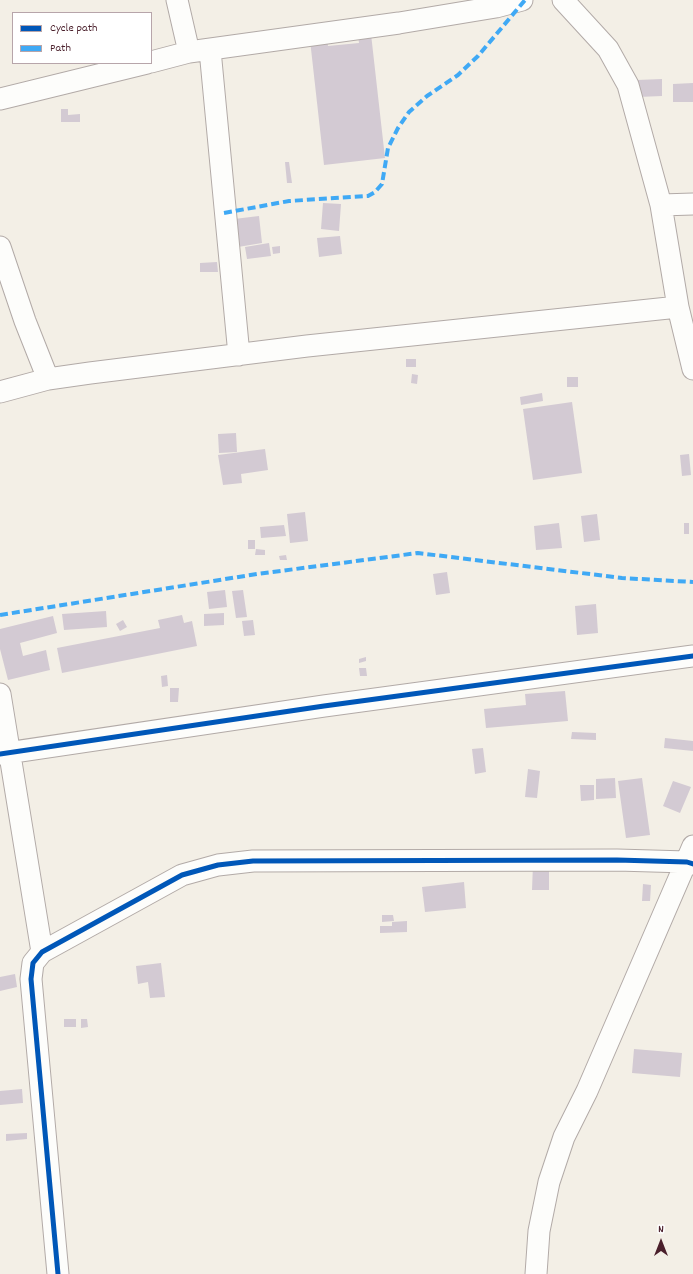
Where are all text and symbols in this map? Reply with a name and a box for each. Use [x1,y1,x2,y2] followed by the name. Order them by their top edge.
[12,12,152,64] legend
[50,20,98,37] text: Cycle path
[50,40,71,57] text: Path
[641,1222,681,1262] north arrow
[658,1222,664,1238] text: N

